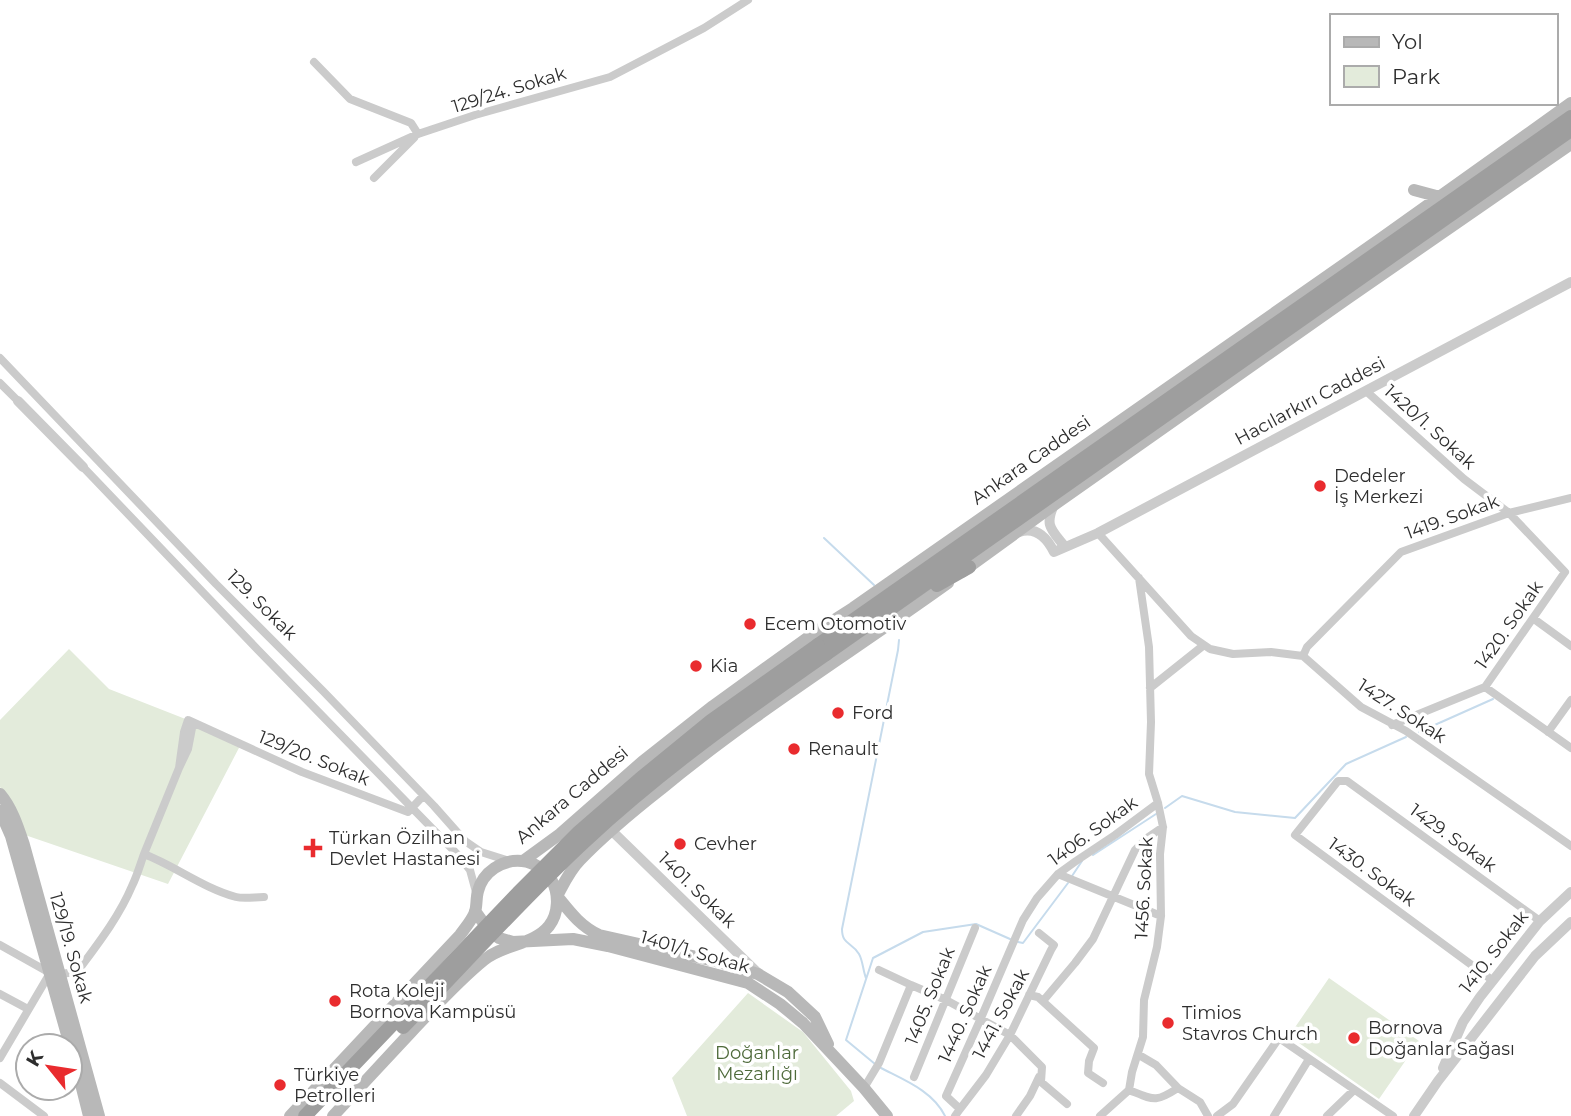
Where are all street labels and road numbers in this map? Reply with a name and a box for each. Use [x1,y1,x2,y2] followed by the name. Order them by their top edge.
[449,62,569,118] street label: 129/24. Sokak
[1231,352,1389,450] street label: Hacılarkırı Caddesi
[1380,380,1481,474] street label: 1420/1. Sokak
[967,411,1095,509] street label: Ankara Caddesi
[1402,490,1502,544] street label: 1419. Sokak
[222,565,302,645] street label: 129. Sokak
[1470,576,1548,674] street label: 1420. Sokak
[1354,674,1451,748] street label: 1427. Sokak
[255,726,373,790] street label: 129/20. Sokak
[511,741,633,849] street label: Ankara Caddesi
[1044,791,1142,871] street label: 1406. Sokak
[1405,799,1501,877] street label: 1429. Sokak
[1324,833,1420,911] street label: 1430. Sokak
[1130,836,1158,940] street label: 1456. Sokak
[654,847,741,933] street label: 1401. Sokak
[45,890,97,1006] street label: 129/19. Sokak
[1455,906,1533,998] street label: 1410. Sokak
[638,926,752,978] street label: 1401/1. Sokak
[900,944,960,1048] street label: 1405. Sokak
[934,961,996,1066] street label: 1440. Sokak
[968,965,1034,1063] street label: 1441. Sokak

